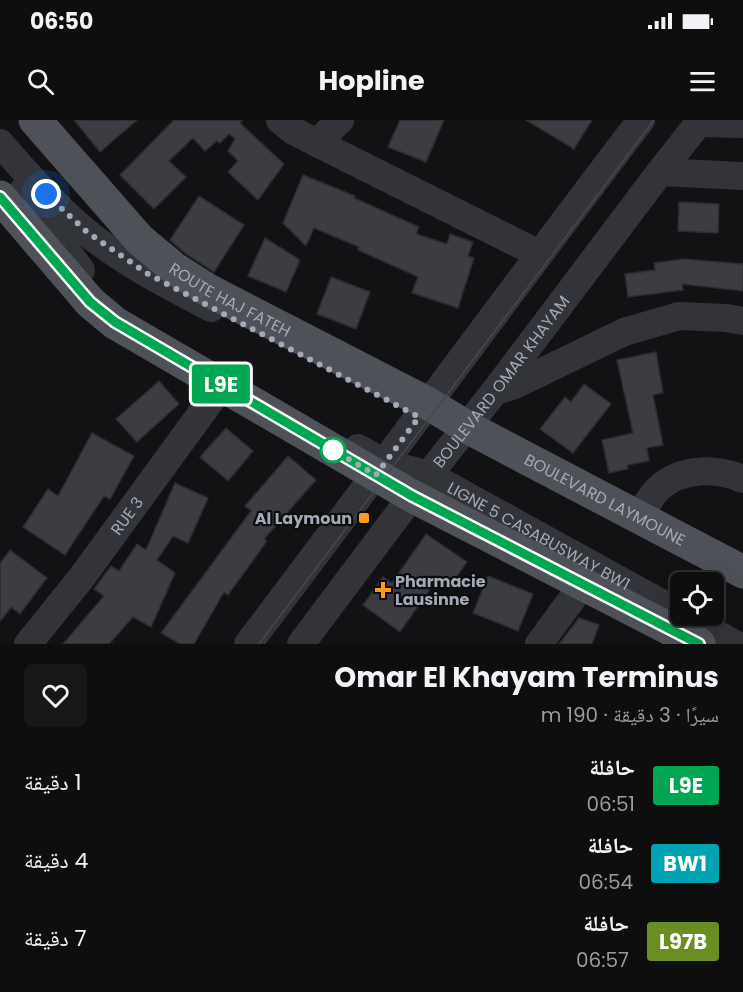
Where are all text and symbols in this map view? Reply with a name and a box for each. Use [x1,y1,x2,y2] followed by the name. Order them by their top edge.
[30,6,93,37] text: 06:50
[318,62,425,99] text: Hopline
[24,65,57,98] icon: search
[686,65,719,98] icon: menu
[31,179,61,209] your location
[165,257,295,342] street label: ROUTE HAJ FATEH
[427,291,575,472] street label: BOULEVARD OMAR KHAYAM
[186,364,256,404] line badge: L9E
[204,370,238,399] text: L9E
[320,437,346,463] unlabelled marker
[520,448,690,551] street label: BOULEVARD LAYMOUNE
[443,476,634,595] street label: LIGNE 5 CASABUSWAY BW1
[105,492,149,540] street label: RUE 3
[255,507,352,530] place label: Al Laymoun
[357,511,371,525] marker: Al Laymoun
[395,570,486,611] place label: Pharmacie Lausinne
[670,572,724,626] map controls
[670,572,724,626] button: locate
[376,583,390,597] marker: Pharmacie Lausinne
[334,658,719,697] text: Omar El Khayam Terminus
[24,664,87,727] button: heart
[541,701,719,729] text: سيرًا · 3 دقيقة · 190 m
[589,752,635,783] text: حافلة
[24,767,82,798] text: 1 دقيقة
[669,771,703,800] text: L9E
[587,790,635,818] text: 06:51
[588,830,633,861] text: حافلة
[24,845,88,876] text: 4 دقيقة
[663,849,707,878] text: BW1
[579,868,633,896] text: 06:54
[583,908,629,939] text: حافلة
[24,923,87,954] text: 7 دقيقة
[659,927,707,956] text: L97B
[576,946,629,974] text: 06:57

